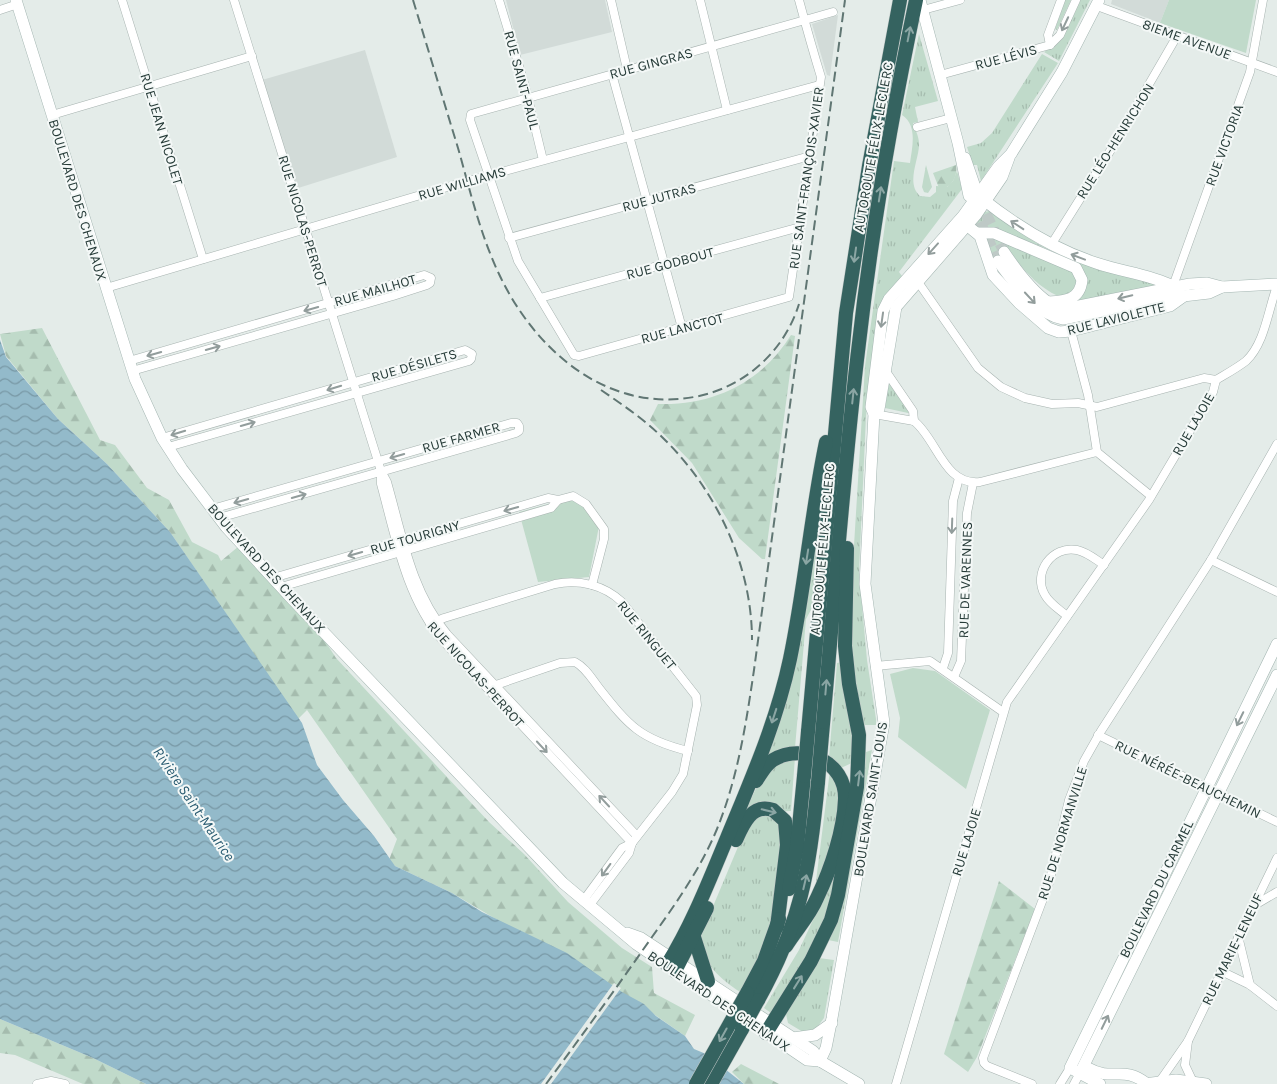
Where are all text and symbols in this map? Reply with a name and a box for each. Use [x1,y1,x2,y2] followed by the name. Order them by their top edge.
[1060,16,1070,31] one-way arrow
[1140,16,1234,63] street label: 8IEME AVENUE
[905,26,914,42] one-way arrow
[500,29,543,132] street label: RUE SAINT-PAUL
[973,40,1039,74] street label: RUE LÉVIS
[608,44,695,83] street label: RUE GINGRAS
[849,61,897,233] street label: AUTOROUTE FÉLIX-LECLERC
[136,71,187,187] street label: RUE JEAN NICOLET
[1072,80,1158,202] street label: RUE LÉO-HENRICHON
[785,86,828,270] street label: RUE SAINT-FRANÇOIS-XAVIER
[1202,102,1247,188] street label: RUE VICTORIA
[45,117,110,283] street label: BOULEVARD DES CHENAUX
[274,153,331,289] street label: RUE NICOLAS-PERROT
[416,163,508,204] street label: RUE WILLIAMS
[620,179,698,216] street label: RUE JUTRAS
[876,186,886,202] one-way arrow
[1011,220,1025,230] one-way arrow
[927,243,939,256] one-way arrow
[624,244,716,283] street label: RUE GODBOUT
[849,246,859,262] one-way arrow
[1071,252,1086,261] one-way arrow
[332,271,418,310] street label: RUE MAILHOT
[1024,292,1036,305] one-way arrow
[1118,293,1134,302] one-way arrow
[1065,298,1167,339] street label: RUE LAVIOLETTE
[303,304,319,314] one-way arrow
[639,309,725,348] street label: RUE LANCTOT
[877,311,887,327] one-way arrow
[204,342,220,352] one-way arrow
[369,344,459,386] street label: RUE DÉSILETS
[147,349,163,359] one-way arrow
[327,383,343,393] one-way arrow
[848,388,858,404] one-way arrow
[1169,390,1218,459] street label: RUE LAJOIE
[240,418,256,428] one-way arrow
[420,418,502,457] street label: RUE FARMER
[171,428,187,438] one-way arrow
[389,451,405,461] one-way arrow
[806,462,838,636] street label: AUTOROUTE FÉLIX-LECLERC
[291,490,307,500] one-way arrow
[233,497,249,506] one-way arrow
[204,500,329,637] street label: BOULEVARD DES CHENAUX
[503,505,519,514] one-way arrow
[368,516,462,558] street label: RUE TOURIGNY
[948,518,957,534] one-way arrow
[955,521,976,639] street label: RUE DE VARENNES
[801,549,811,565] one-way arrow
[347,550,363,560] one-way arrow
[614,597,680,673] street label: RUE RINGUET
[424,618,528,731] street label: RUE NICOLAS-PERROT
[821,679,831,695] one-way arrow
[769,708,779,724] one-way arrow
[1235,711,1245,726] one-way arrow
[850,720,891,878] street label: BOULEVARD SAINT-LOUIS
[1112,736,1264,822] street label: RUE NÉRÉE-BEAUCHEMIN
[536,741,548,754] one-way arrow
[149,744,239,864] water label: Rivière Saint-Maurice
[1034,764,1091,902] street label: RUE DE NORMANVILLE
[854,771,864,787] one-way arrow
[598,794,610,807] one-way arrow
[948,806,985,878] street label: RUE LAJOIE
[761,807,777,816] one-way arrow
[1116,817,1197,961] street label: BOULEVARD DU CARMEL
[601,863,611,877] one-way arrow
[801,875,810,891] one-way arrow
[1198,890,1267,1008] street label: RUE MARIE-LENEUF
[644,947,793,1056] street label: BOULEVARD DES CHENAUX
[794,976,804,990] one-way arrow
[1101,1015,1110,1030] one-way arrow
[718,1028,728,1043] one-way arrow

